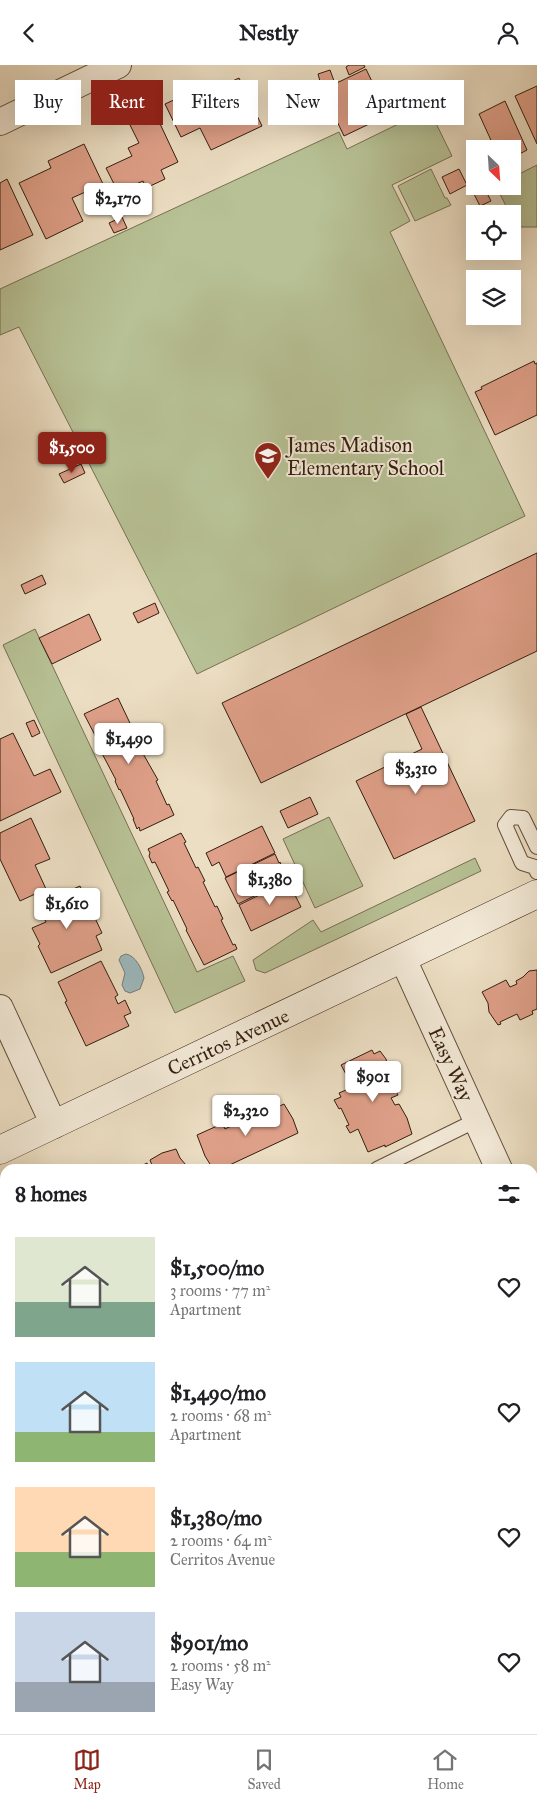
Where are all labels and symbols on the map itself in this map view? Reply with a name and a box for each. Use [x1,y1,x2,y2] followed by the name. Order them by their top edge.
[466,140,521,195] north arrow
[77,183,159,225] pin: $2,170
[31,431,113,474] pin: $1,500
[285,433,445,480] place label: James Madison Elementary School
[253,441,283,480] school or university icon: James Madison Elementary School
[88,723,170,765] pin: $1,490
[375,753,457,795] pin: $3,310
[229,863,311,906] pin: $1,380
[26,887,108,930] pin: $1,610
[163,1003,293,1081] street label: Cerritos Avenue
[423,1023,479,1106] street label: Easy Way
[343,1061,403,1103] pin: $901
[205,1095,287,1137] pin: $2,320

